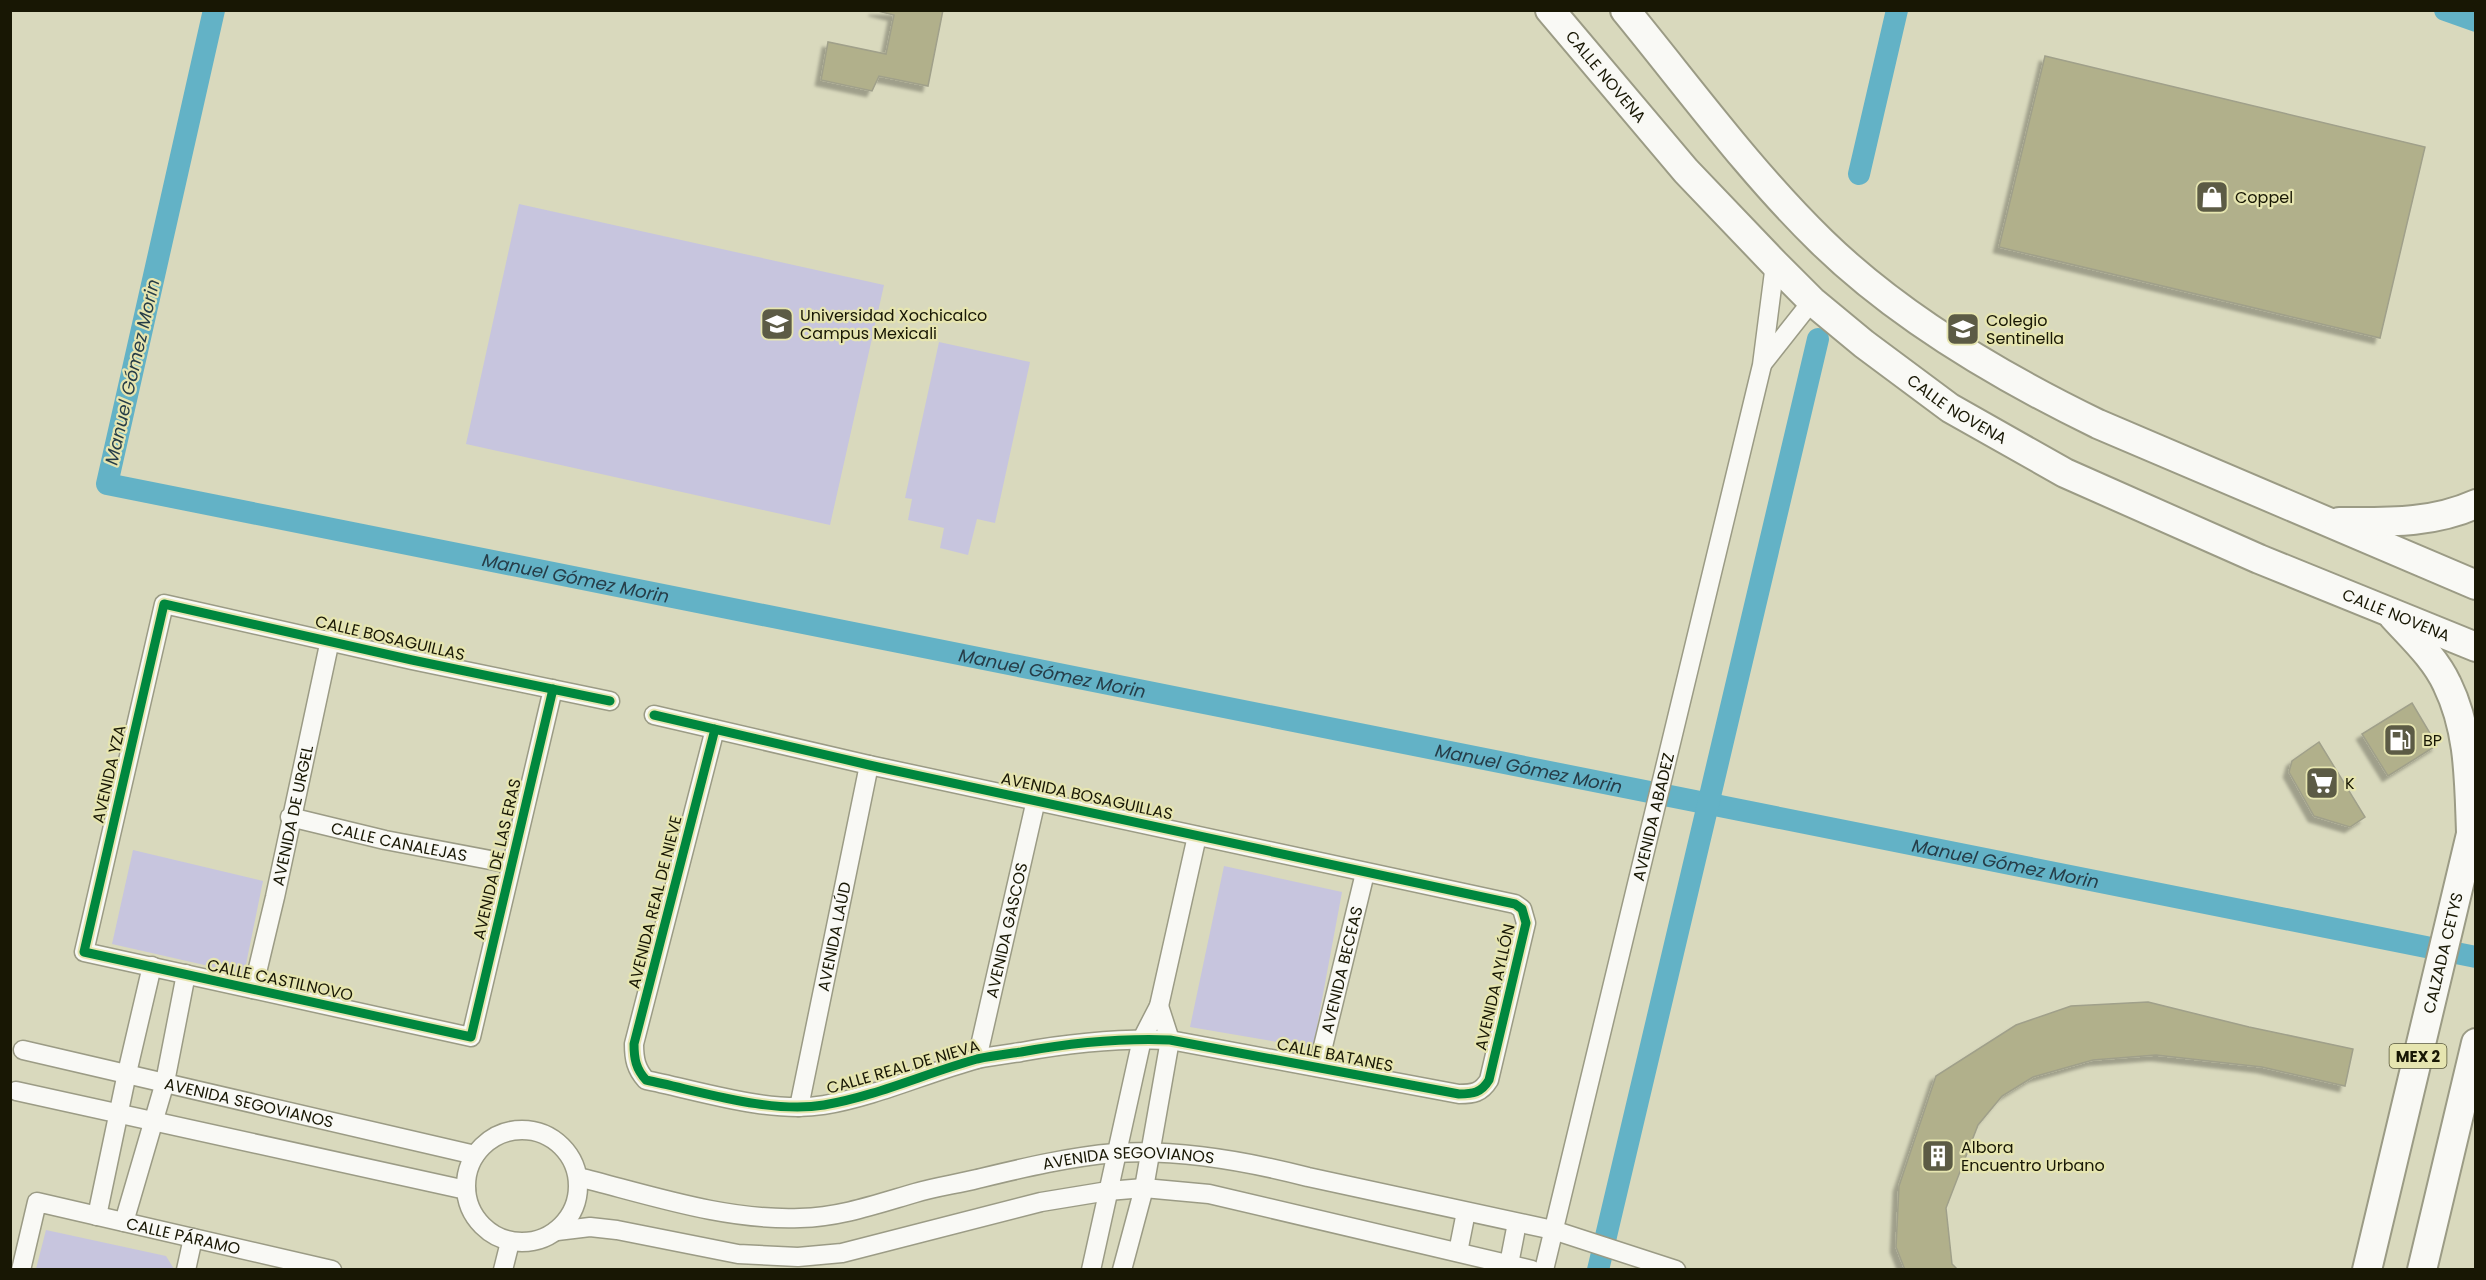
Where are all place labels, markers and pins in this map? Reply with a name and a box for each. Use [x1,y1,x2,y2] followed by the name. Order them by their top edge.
[2194,179,2230,215] shop icon: Coppel
[2235,186,2293,209] place label: Coppel
[800,304,987,345] place label: Universidad Xochicalco Campus Mexicali
[759,306,795,342] school or university icon: Universidad Xochicalco Campus Mexicali
[1986,309,2064,350] place label: Colegio Sentinella
[1945,311,1981,347] school or university icon: Colegio Sentinella
[2382,722,2418,758] fuel station icon: BP
[2423,729,2442,752] place label: BP
[2304,765,2340,801] supermarket icon: K
[2345,772,2355,795] place label: K
[1961,1136,2105,1177] place label: Albora Encuentro Urbano
[1920,1138,1956,1174] building icon: Albora Encuentro Urbano

